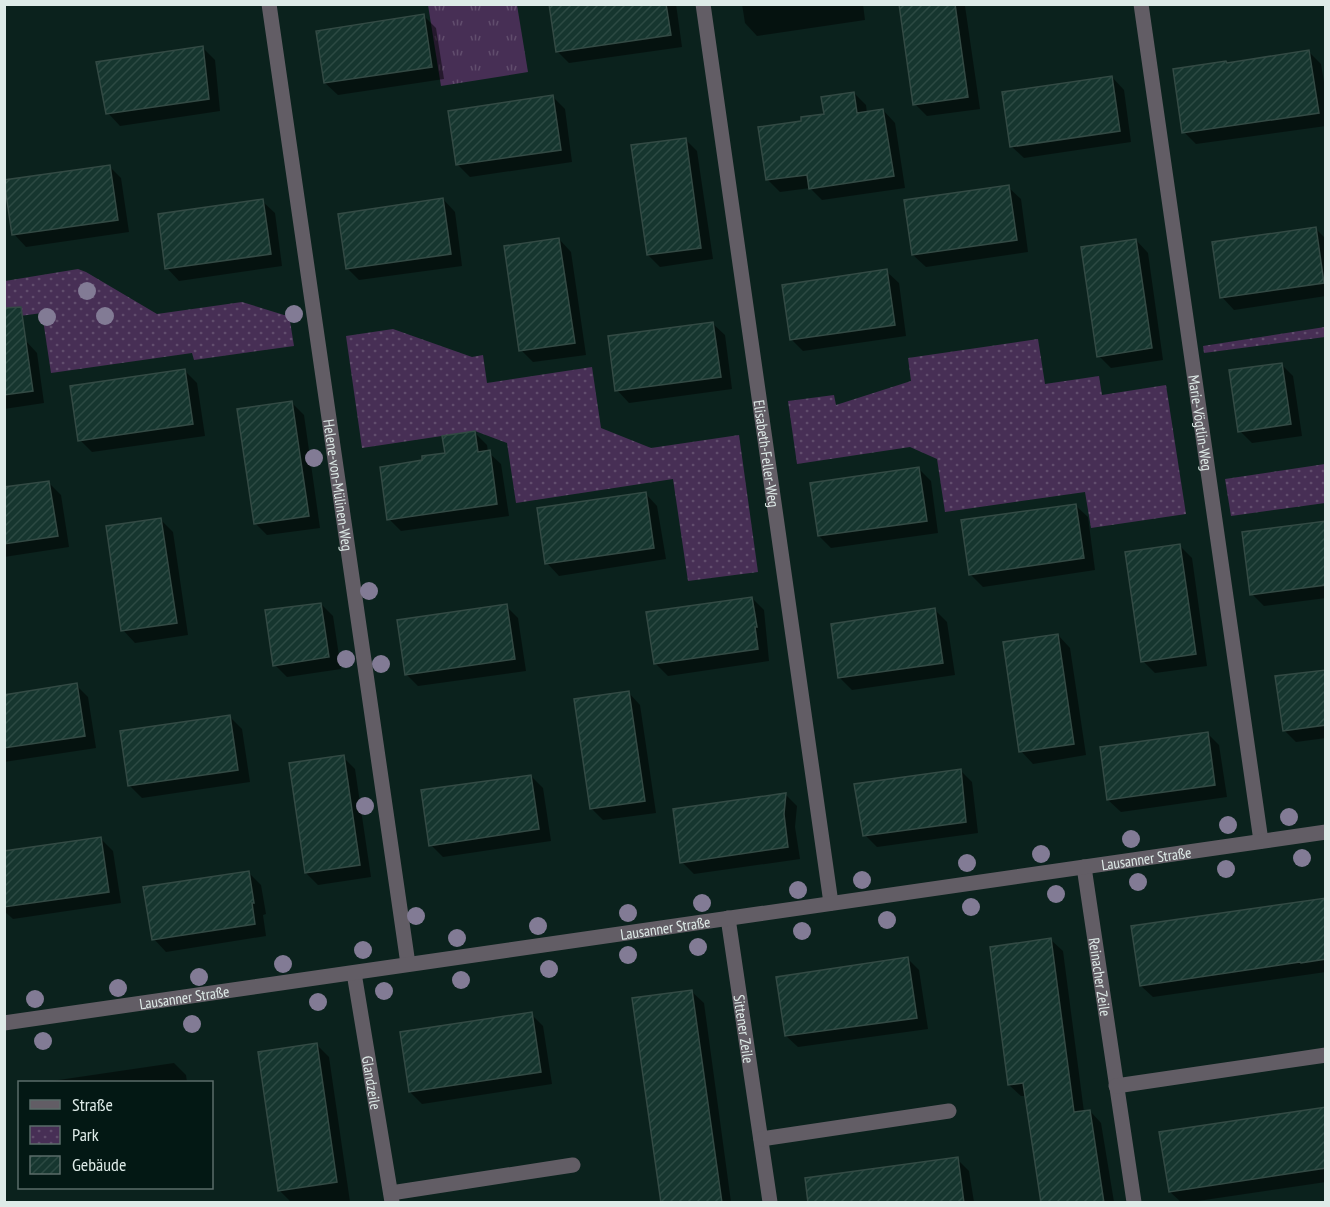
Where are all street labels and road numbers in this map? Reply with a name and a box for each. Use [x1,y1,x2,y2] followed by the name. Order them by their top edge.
[1185,374,1217,472] street label: Marie-Vögtlin-Weg
[750,399,784,508] street label: Elisabeth-Feller-Weg
[320,418,358,552] street label: Helene-von-Mülinen-Weg
[1100,842,1192,874] street label: Lausanner Straße
[619,912,711,943] street label: Lausanner Straße
[1085,936,1116,1017] street label: Reinacher Zeile
[138,981,230,1013] street label: Lausanner Straße
[730,993,759,1064] street label: Sittener Zeile
[358,1054,386,1111] street label: Glandzeile

